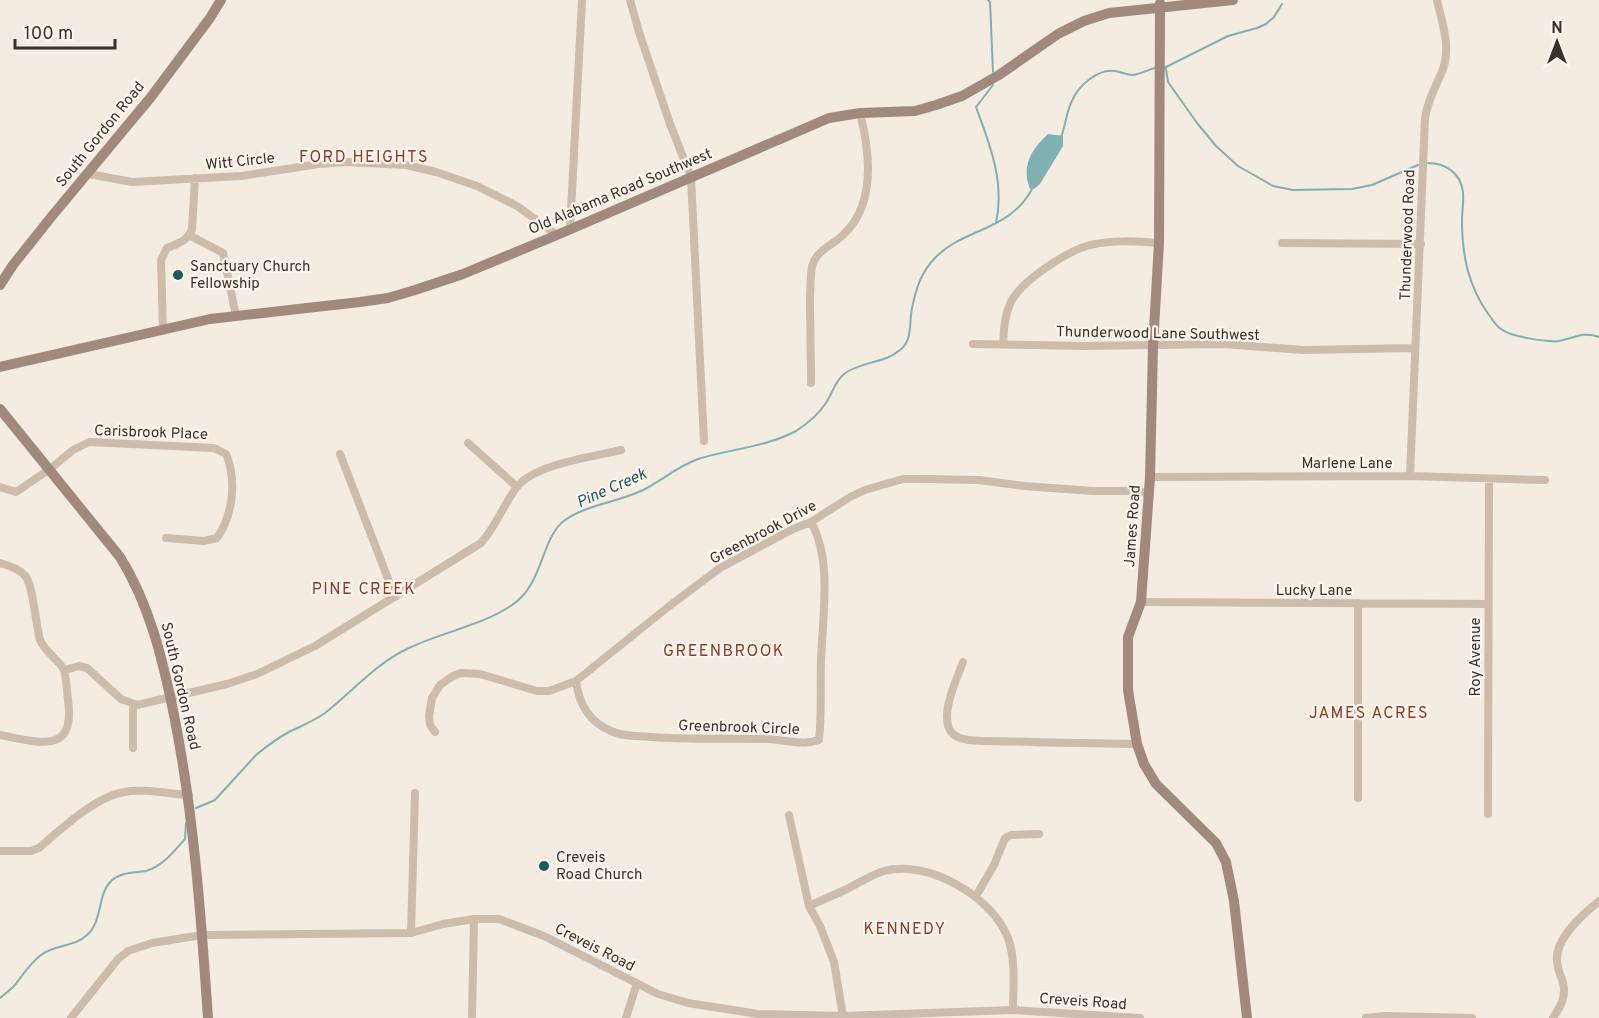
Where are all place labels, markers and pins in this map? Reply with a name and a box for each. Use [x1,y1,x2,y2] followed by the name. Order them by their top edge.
[190,258,311,294] place label: Sanctuary Church Fellowship
[171,268,185,282] marker: Sanctuary Church Fellowship
[556,849,642,885] place label: Creveis Road Church
[537,859,551,873] marker: Creveis Road Church

